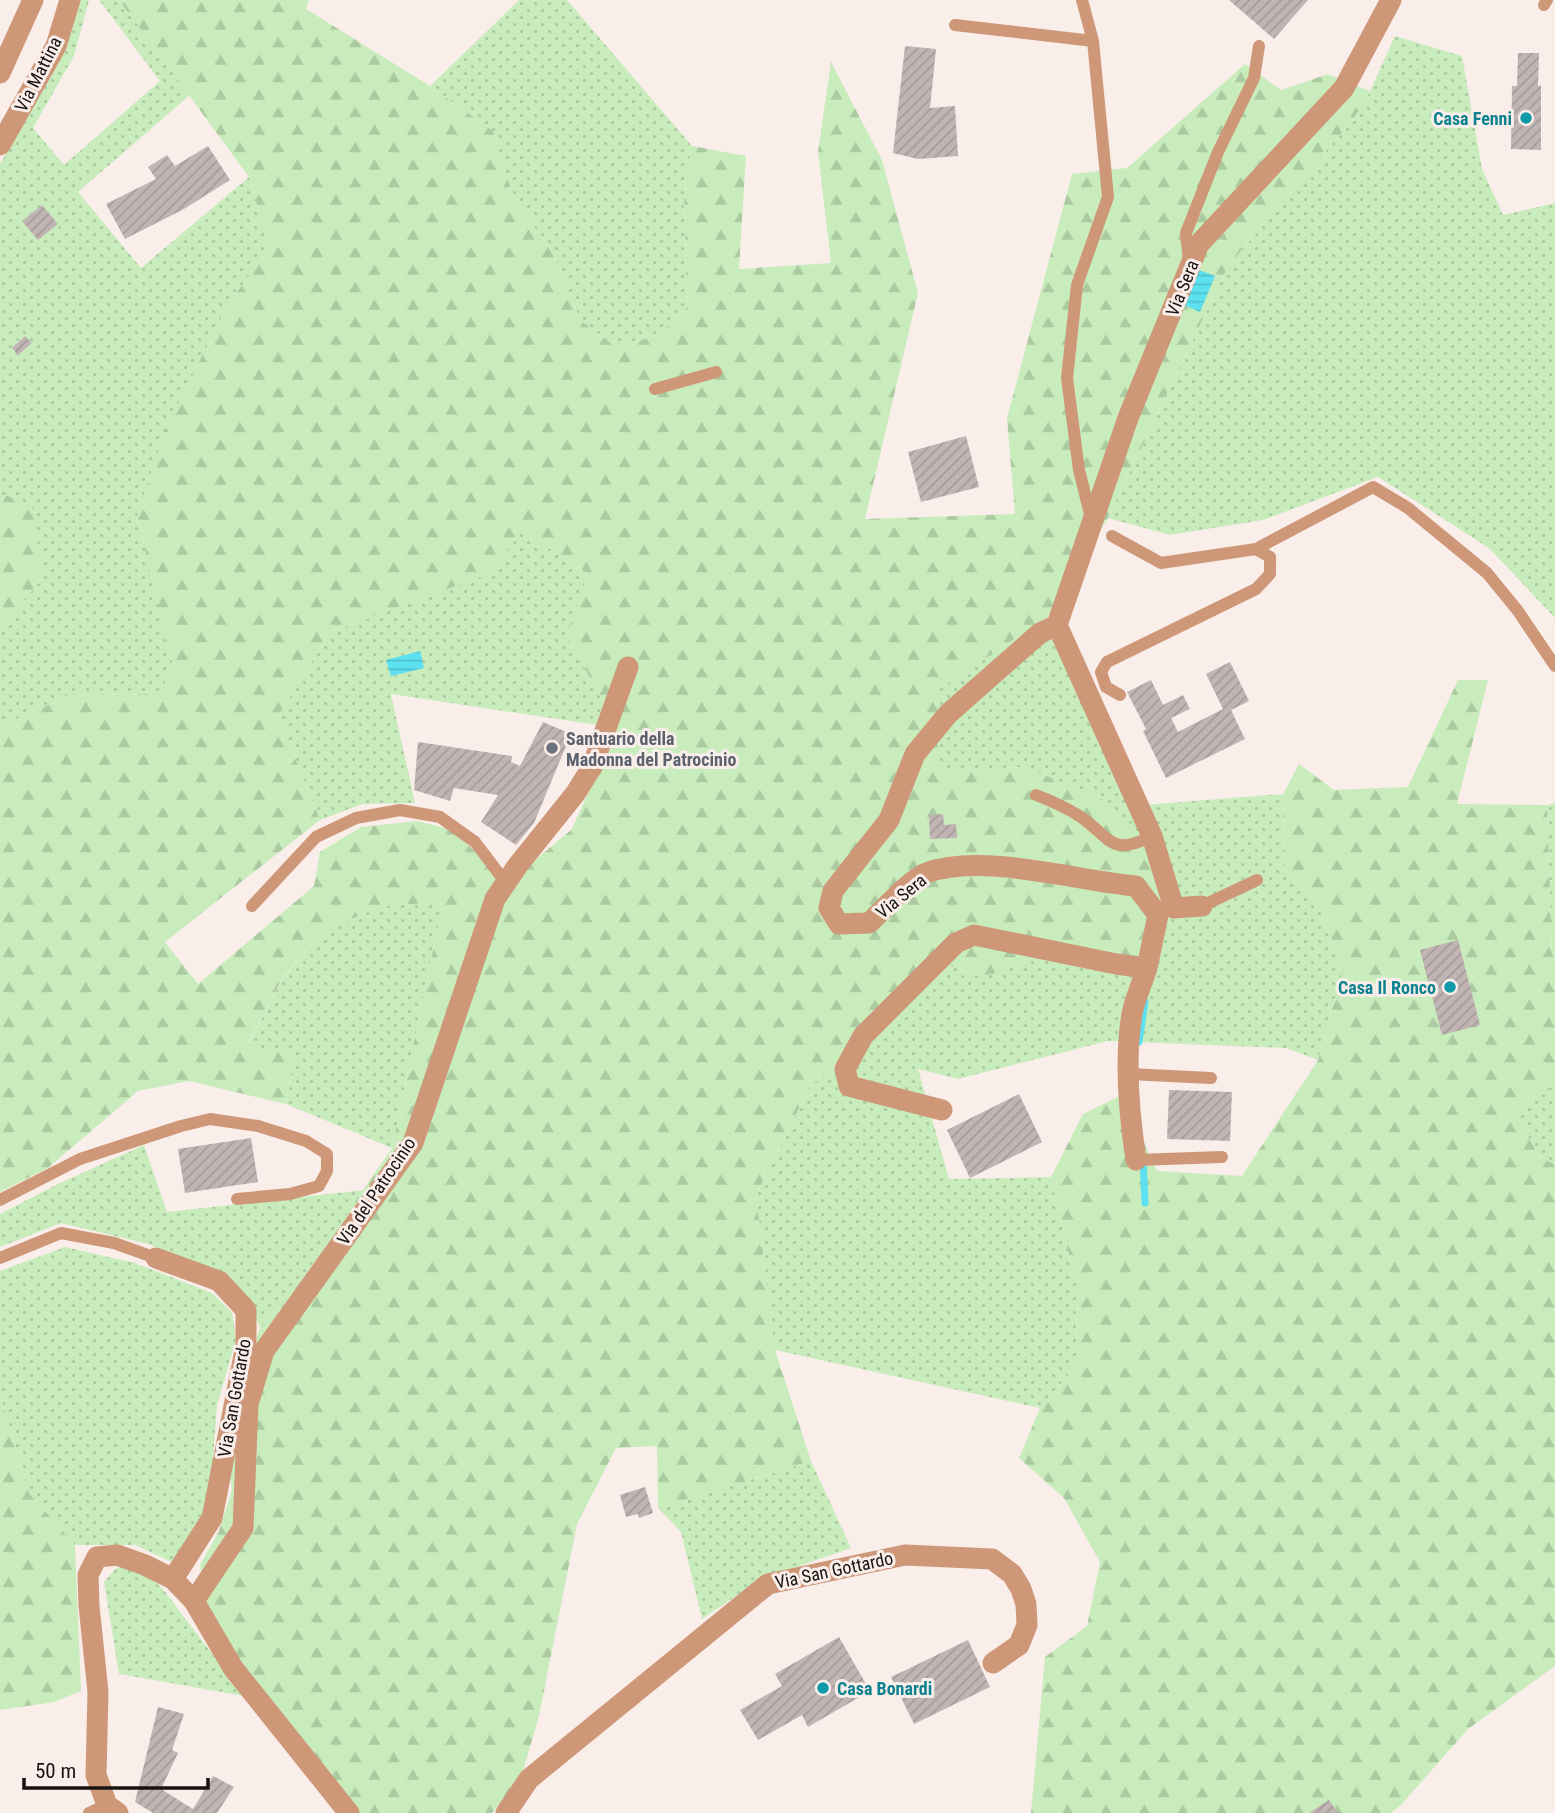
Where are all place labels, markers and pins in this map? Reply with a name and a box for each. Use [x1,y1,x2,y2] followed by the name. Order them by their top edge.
[1433,108,1512,129] place label: Casa Fenni
[1518,110,1534,126] marker: Casa Fenni
[566,728,737,770] place label: Santuario della Madonna del Patrocinio
[544,740,560,756] marker: Santuario della Madonna del Patrocinio
[1338,977,1436,998] place label: Casa Il Ronco
[1442,979,1458,995] marker: Casa Il Ronco
[837,1678,932,1699] place label: Casa Bonardi
[815,1680,831,1696] marker: Casa Bonardi

